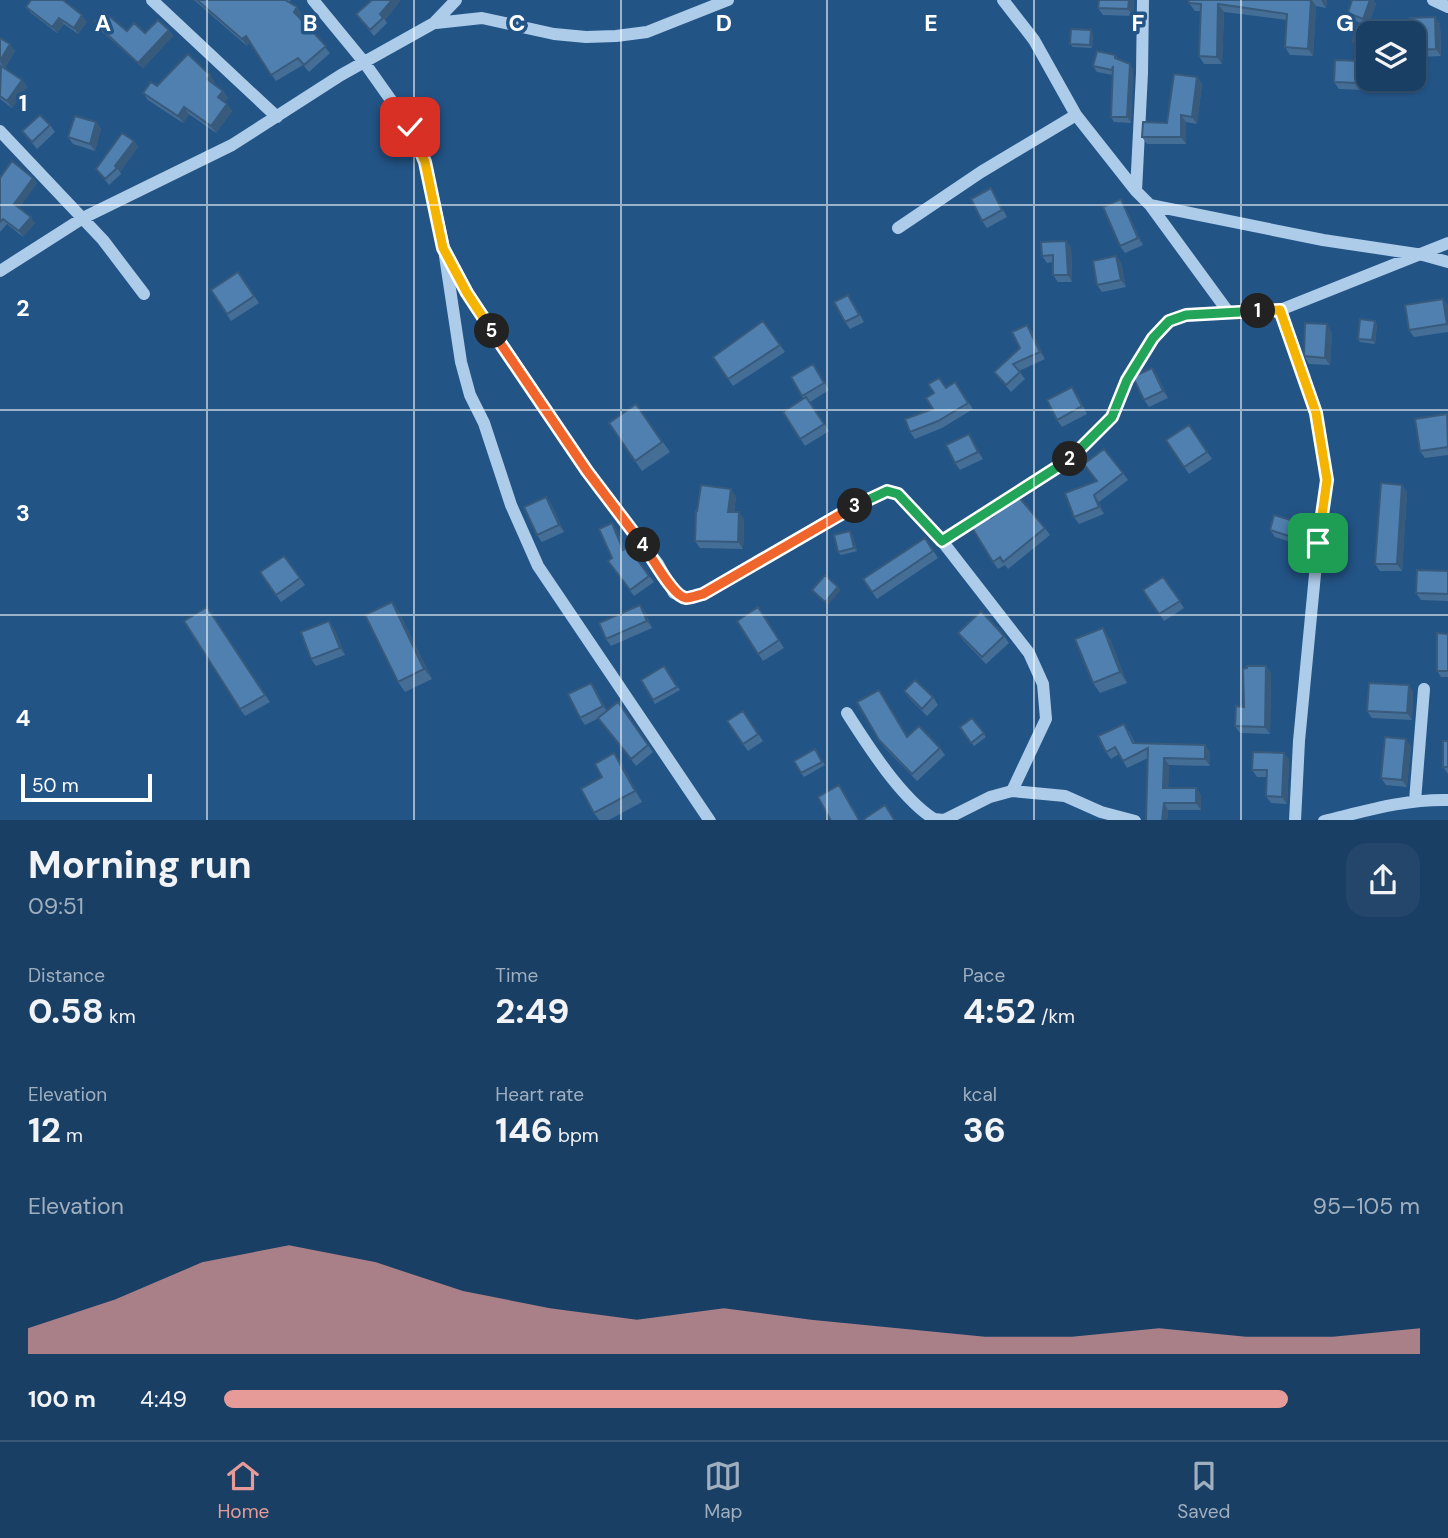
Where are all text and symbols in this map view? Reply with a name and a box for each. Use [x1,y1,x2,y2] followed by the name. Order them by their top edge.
[95,8,111,38] text: A
[303,8,317,38] text: B
[509,8,525,38] text: C
[716,8,732,38] text: D
[924,8,938,38] text: E
[1132,8,1145,38] text: F
[1336,8,1354,38] text: G
[1356,21,1426,91] map controls
[1356,21,1426,91] button: layers
[19,88,27,118] text: 1
[380,97,440,157] pin
[391,108,429,146] icon: check
[16,293,30,323] text: 2
[1240,294,1276,328] pin: 1
[1254,298,1261,323] text: 1
[475,314,510,348] pin: 5
[486,318,497,343] text: 5
[1052,442,1088,476] pin: 2
[1064,446,1075,471] text: 2
[838,489,872,524] pin: 3
[849,493,860,518] text: 3
[16,498,30,528] text: 3
[1288,513,1348,573] pin
[1299,524,1337,562] icon: arrive
[626,528,660,562] pin: 4
[636,532,649,557] text: 4
[16,703,31,733] text: 4
[21,772,152,803] scale bar
[32,773,79,798] text: 50 m
[28,840,252,890] text: Morning run
[1346,843,1420,917] button: share
[28,891,84,921] text: 09:51
[28,963,105,988] text: Distance
[495,963,538,988] text: Time
[963,963,1005,988] text: Pace
[28,988,104,1034] text: 0.58
[495,988,569,1034] text: 2:49
[963,988,1036,1034] text: 4:52
[104,1004,136,1029] text: km
[1036,1004,1075,1029] text: /km
[28,1082,107,1107] text: Elevation
[495,1082,584,1107] text: Heart rate
[963,1082,997,1107] text: kcal
[28,1107,61,1153] text: 12
[495,1107,553,1153] text: 146
[963,1107,1006,1153] text: 36
[61,1123,83,1148] text: m
[553,1123,599,1148] text: bpm
[28,1191,124,1221] text: Elevation
[1313,1191,1420,1221] text: 95–105 m
[28,1384,96,1414] text: 100 m
[140,1384,187,1414] text: 4:49
[217,1457,269,1524] tab: Home
[704,1457,742,1524] tab: Map
[1177,1457,1231,1524] tab: Saved

